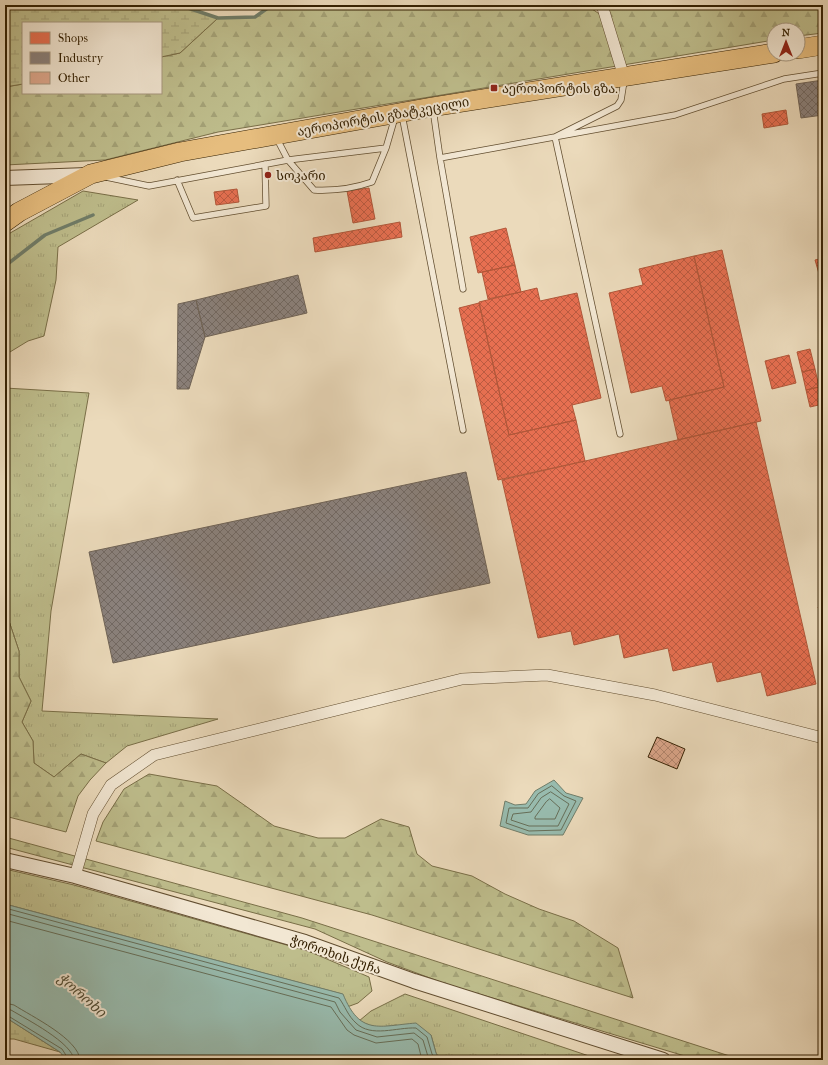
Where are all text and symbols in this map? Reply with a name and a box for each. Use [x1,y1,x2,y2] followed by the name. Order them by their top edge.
[22,22,162,94] legend
[766,22,806,62] north arrow
[782,26,791,39] text: N
[58,31,88,45] text: Shops
[58,51,104,65] text: Industry
[58,71,90,85] text: Other
[502,81,618,96] place label: აეროპორტის გზა.
[489,83,499,93] marker: აეროპორტის გზა.
[296,94,470,139] street label: აეროპორტის გზატკეცილი
[276,168,326,183] place label: სოკარი
[263,170,273,180] marker: სოკარი
[288,932,383,977] street label: ჭოროხის ქუჩა
[54,970,110,1022] water label: ჭოროხი

